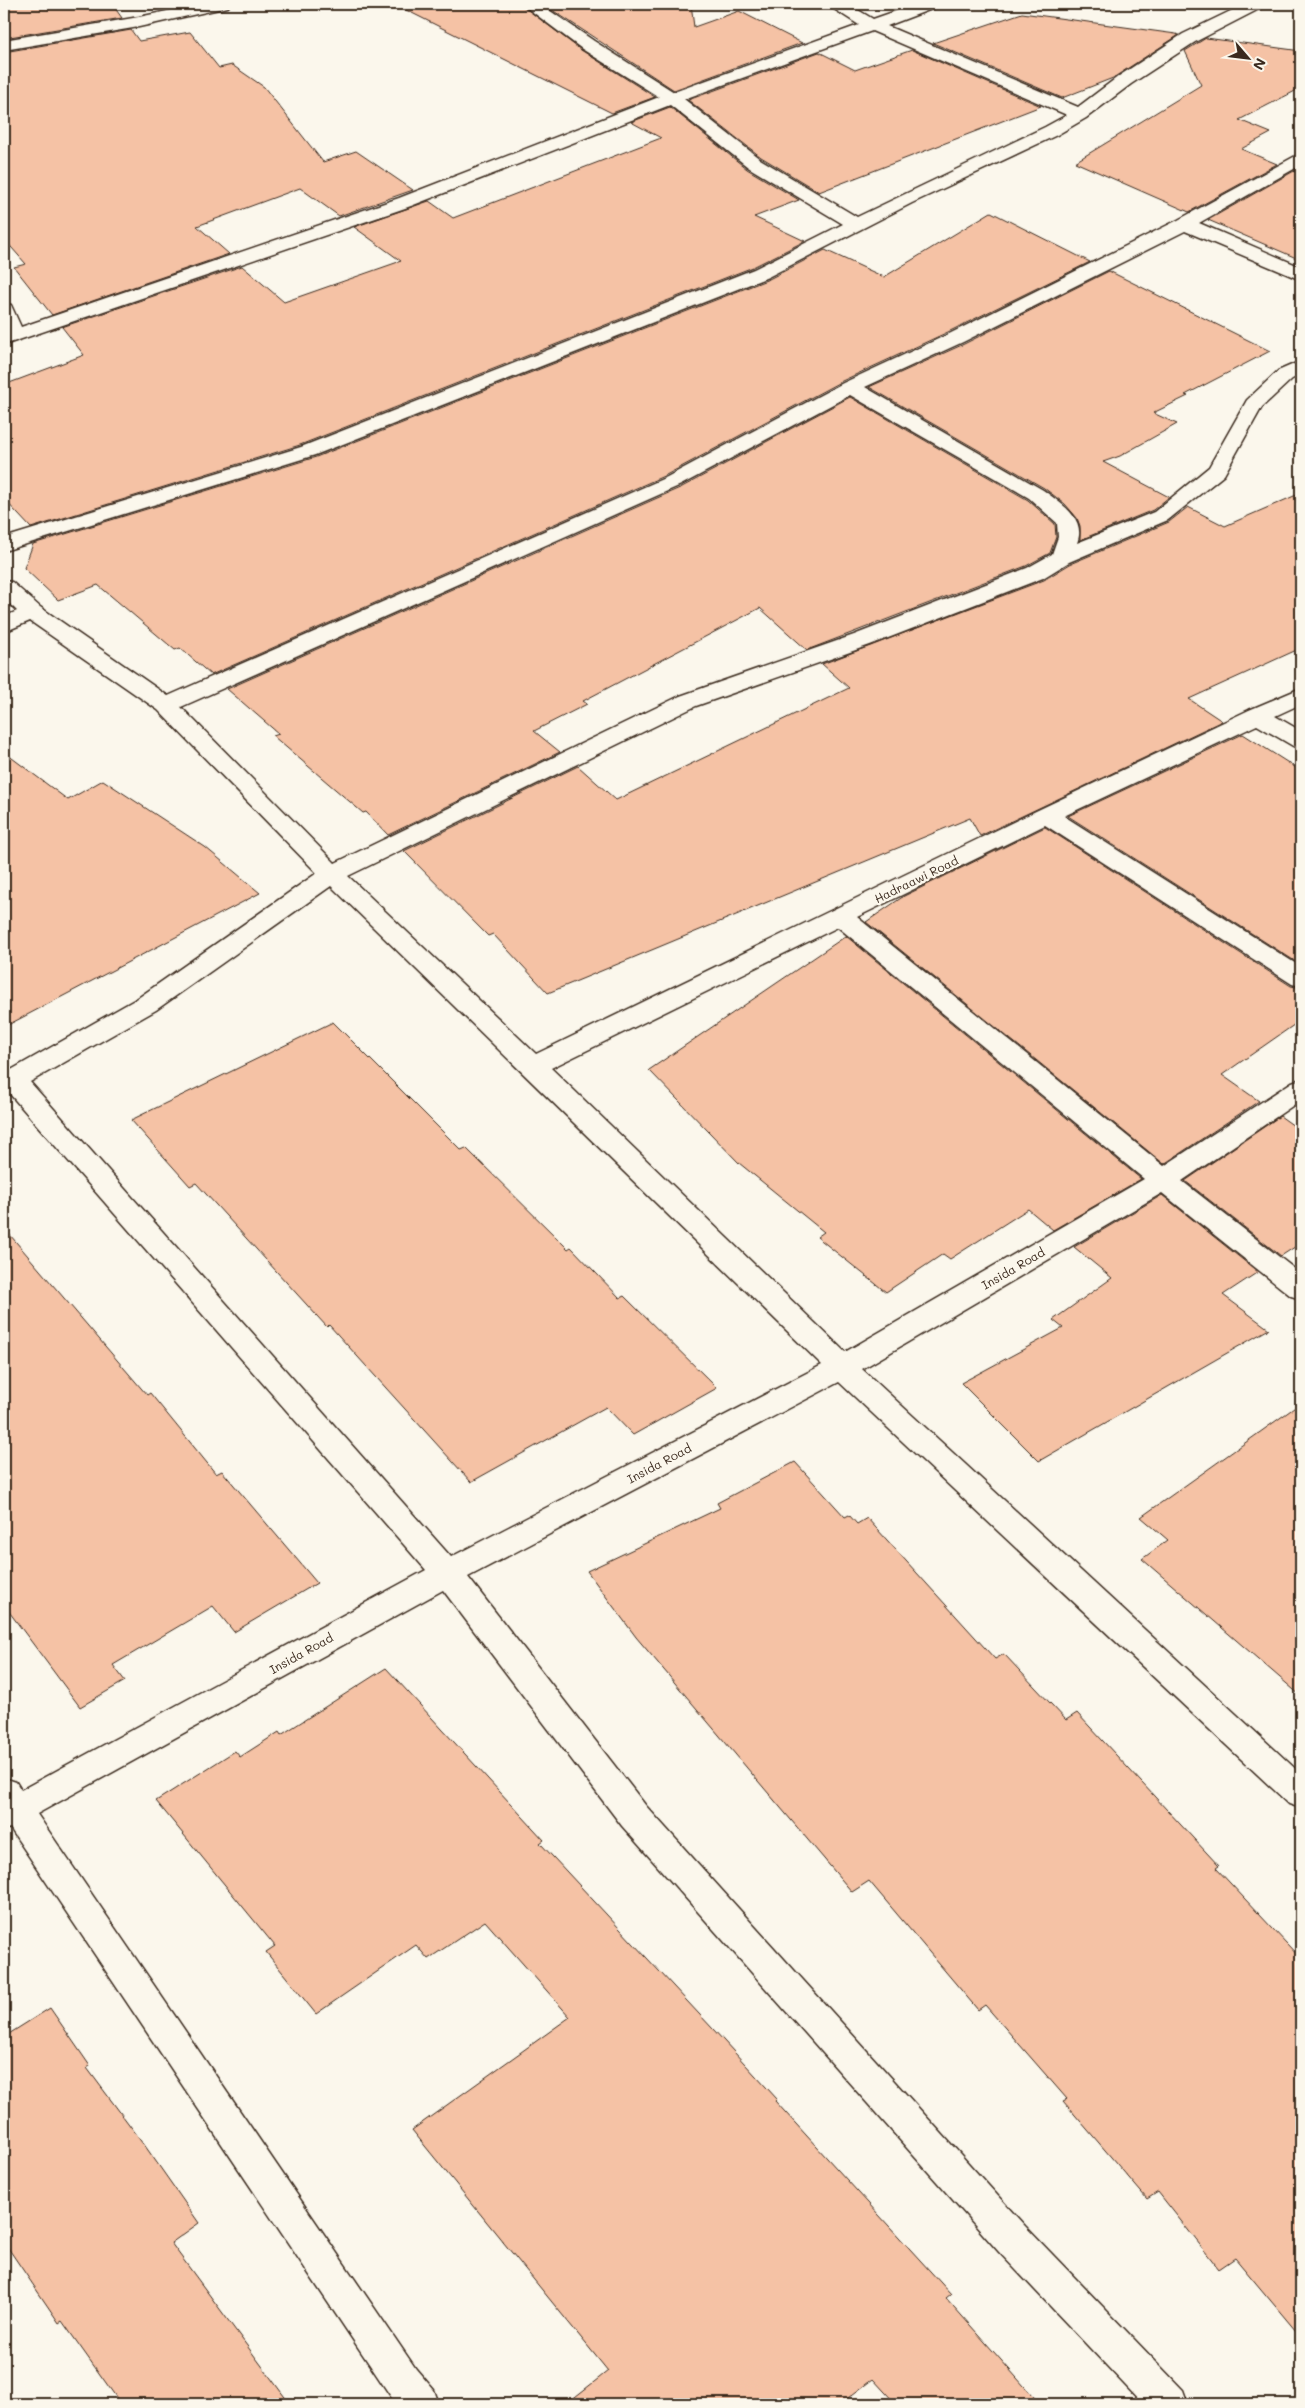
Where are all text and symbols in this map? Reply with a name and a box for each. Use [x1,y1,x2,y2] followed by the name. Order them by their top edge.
[1222,32,1272,82] north arrow
[1249,55,1271,73] text: N
[871,852,961,906] street label: Hadraawi Road
[979,1243,1048,1292] street label: Insida Road
[624,1439,694,1487] street label: Insida Road
[266,1629,336,1677] street label: Insida Road

